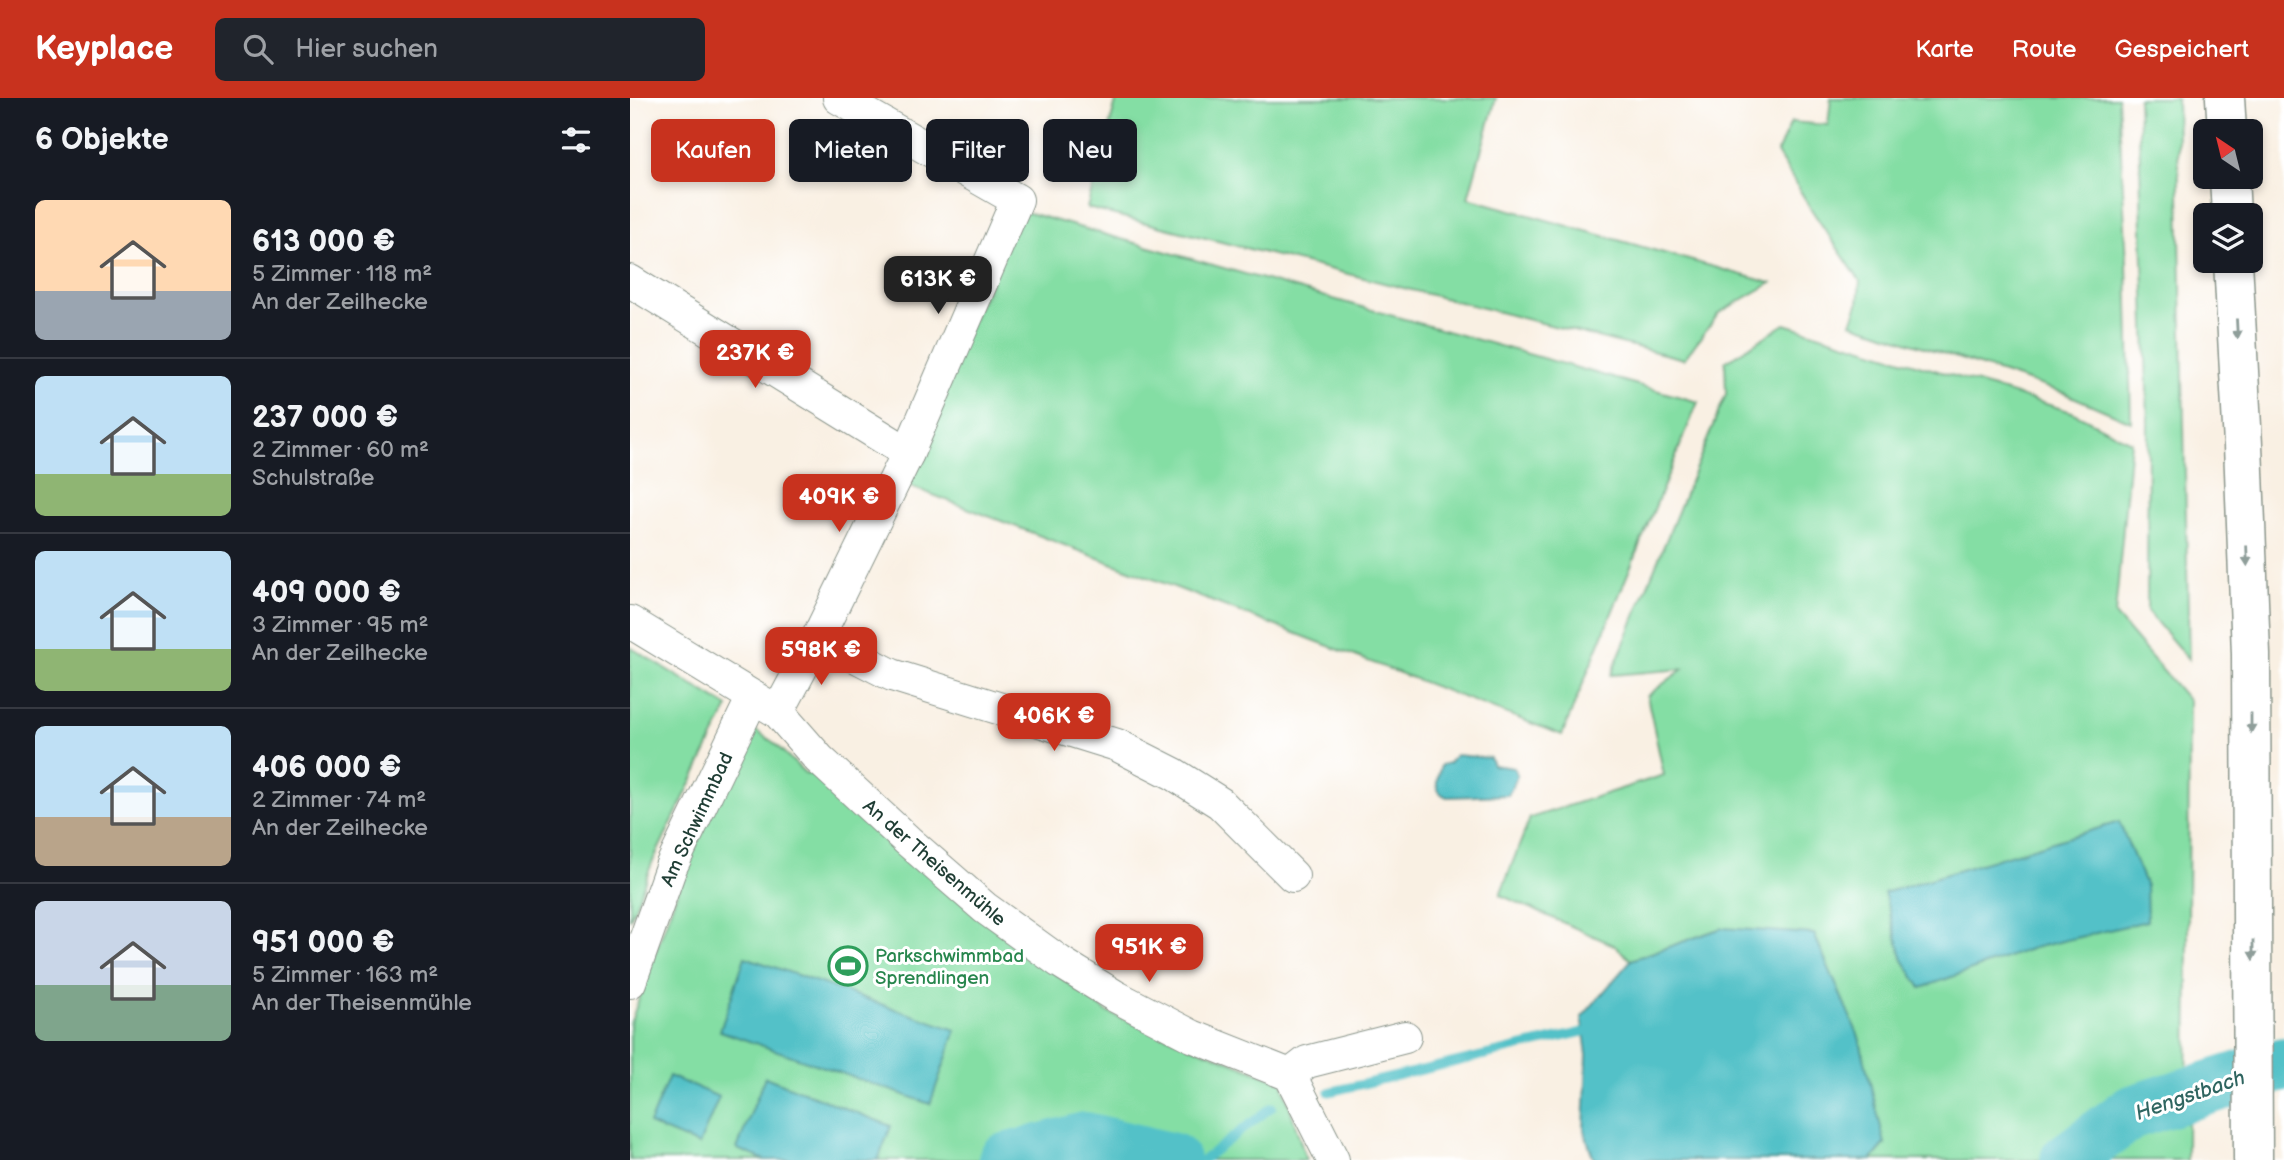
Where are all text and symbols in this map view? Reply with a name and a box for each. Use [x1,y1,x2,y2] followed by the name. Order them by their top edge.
[215,18,705,81] search box
[35,29,173,69] text: Keyplace
[239,30,277,68] icon: search
[295,34,438,65] text: Hier suchen
[1915,35,1974,64] text: Karte
[2012,35,2077,64] text: Route
[2115,35,2249,64] text: Gespeichert
[651,119,775,182] chip: Kaufen
[789,119,912,182] chip: Mieten
[926,119,1029,182] chip: Filter
[1043,119,1137,182] chip: Neu
[2193,119,2263,189] north arrow
[2193,119,2263,273] map controls
[557,121,595,159] icon: filters
[35,122,169,158] text: 6 Objekte
[2193,203,2263,273] button: layers
[252,224,395,260] text: 613 000 €
[91,228,175,312] icon: home
[881,256,995,316] pin: 613K €
[252,260,432,288] text: 5 Zimmer · 118 m²
[900,265,976,293] text: 613K €
[252,288,428,316] text: An der Zeilhecke
[2232,318,2243,340] one-way arrow
[698,330,812,390] pin: 237K €
[716,339,794,367] text: 237K €
[252,400,398,436] text: 237 000 €
[91,404,175,488] icon: home
[252,436,429,464] text: 2 Zimmer · 60 m²
[252,464,374,492] text: Schulstraße
[782,474,896,534] pin: 409K €
[799,483,879,511] text: 409K €
[2242,545,2253,567] one-way arrow
[252,575,401,611] text: 409 000 €
[91,579,175,663] icon: home
[252,611,428,639] text: 3 Zimmer · 95 m²
[764,628,878,687] pin: 598K €
[781,636,861,664] text: 598K €
[252,639,428,667] text: An der Zeilhecke
[997,694,1111,753] pin: 406K €
[1013,702,1095,730] text: 406K €
[2245,712,2257,734] one-way arrow
[656,749,738,890] street label: Am Schwimmbad
[252,750,401,786] text: 406 000 €
[91,754,175,838] icon: home
[252,786,426,814] text: 2 Zimmer · 74 m²
[858,795,1010,931] street label: An der Theisenmühle
[252,814,428,842] text: An der Zeilhecke
[1092,924,1206,984] pin: 951K €
[252,925,394,961] text: 951 000 €
[91,929,175,1013] icon: home
[1111,933,1187,961] text: 951K €
[2247,939,2259,961] one-way arrow
[827,945,869,987] sports icon: Parkschwimmbad Sprendlingen
[875,945,1024,990] place label: Parkschwimmbad Sprendlingen
[252,961,438,989] text: 5 Zimmer · 163 m²
[252,989,472,1017] text: An der Theisenmühle
[2132,1065,2249,1126] water label: Hengstbach

